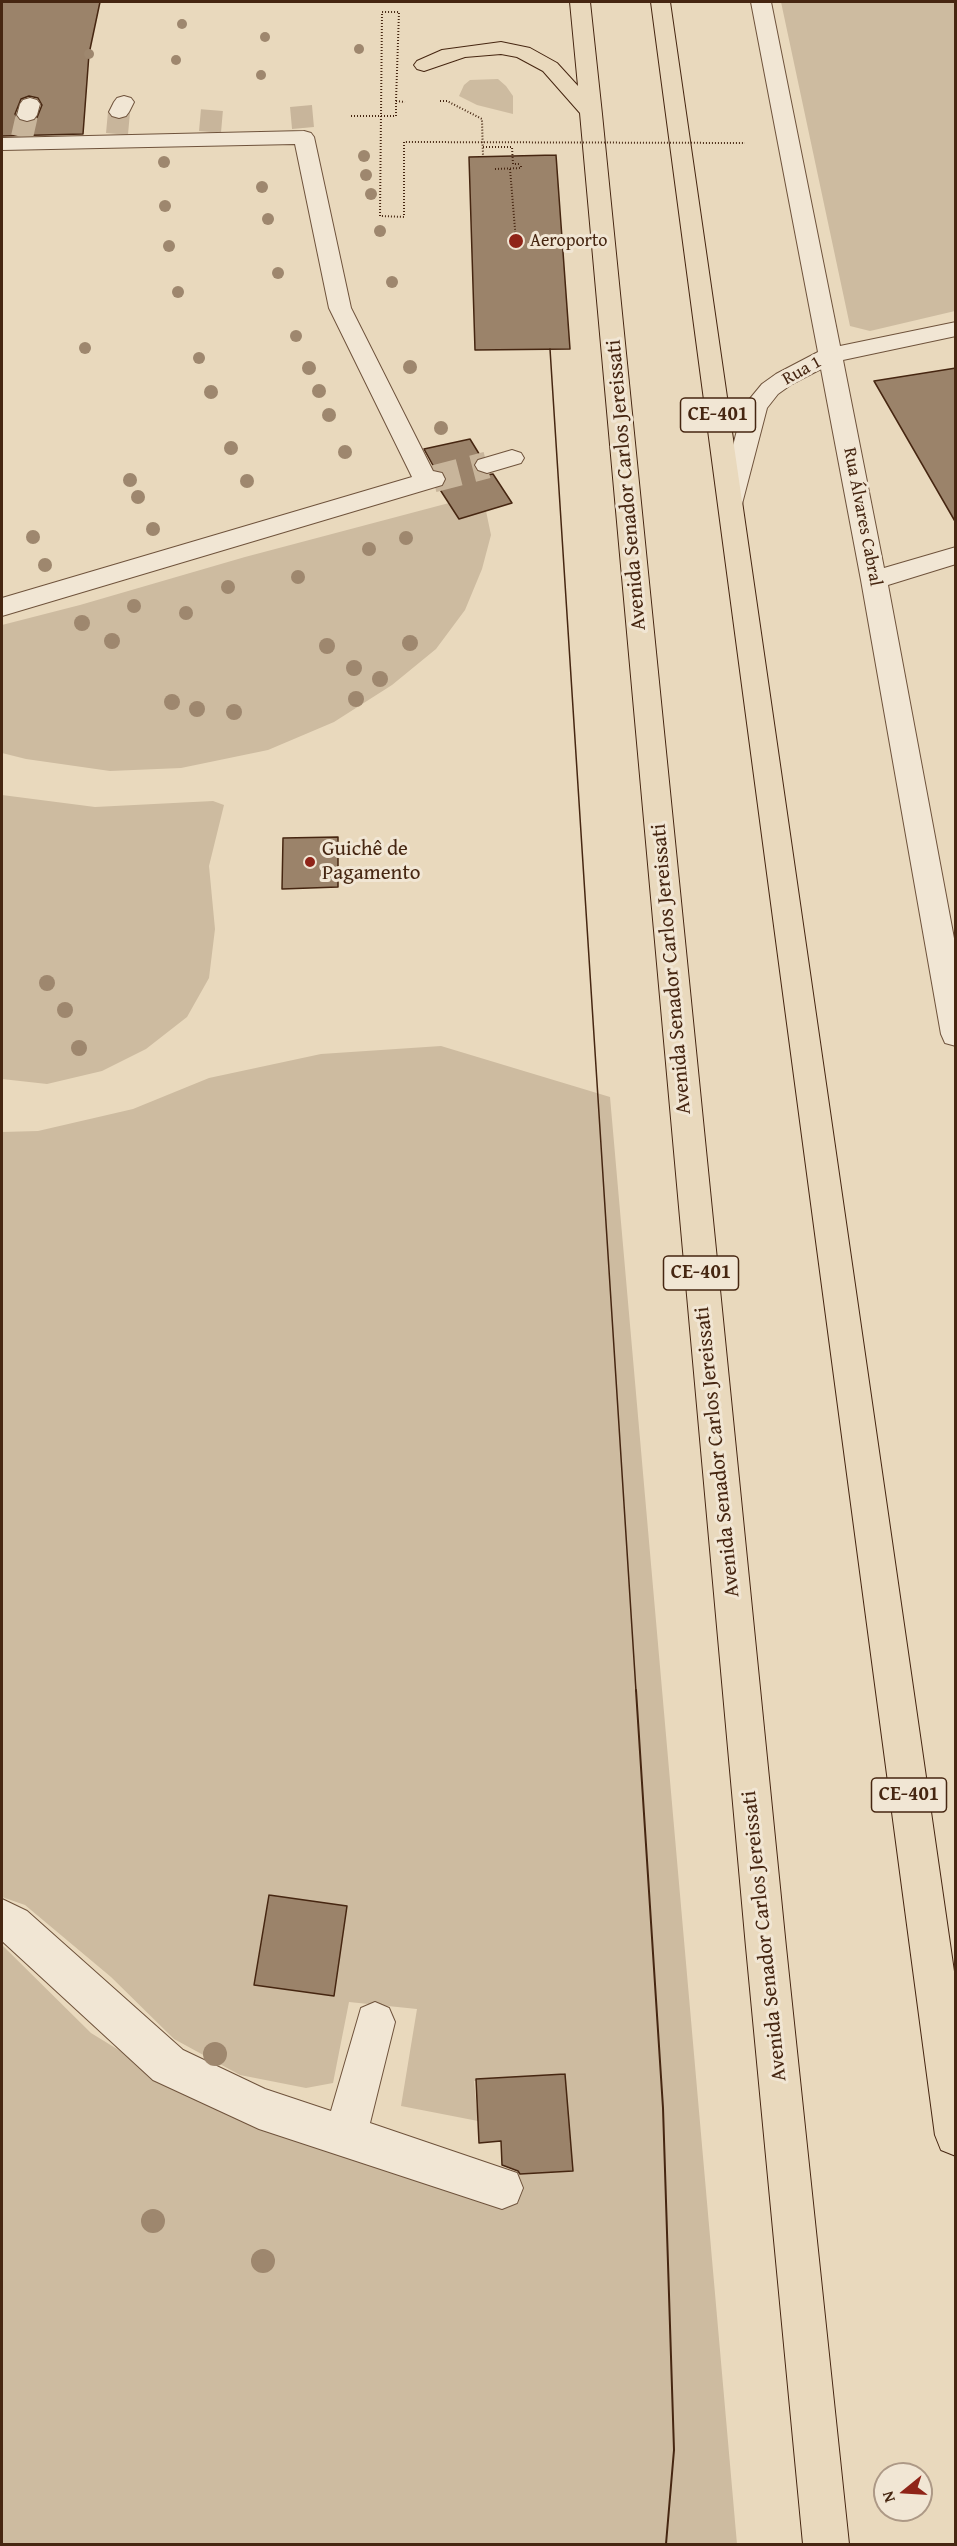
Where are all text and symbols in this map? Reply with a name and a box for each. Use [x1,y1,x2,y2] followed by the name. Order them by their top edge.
[530,230,608,252] place label: Aeroporto
[507,232,525,250] marker: Aeroporto
[602,338,652,632] street label: Avenida Senador Carlos Jereissati
[779,352,825,390] street label: Rua 1
[680,398,756,432] road number: CE-401
[838,446,886,588] street label: Rua Álvares Cabral
[647,822,697,1116] street label: Avenida Senador Carlos Jereissati
[322,837,421,887] place label: Guichê de Pagamento
[303,855,317,869] marker: Guichê de Pagamento
[664,1256,738,1290] road number: CE-401
[690,1305,746,1599] street label: Avenida Senador Carlos Jereissati
[872,1778,946,1812] road number: CE-401
[737,1789,793,2083] street label: Avenida Senador Carlos Jereissati
[873,2462,933,2522] north arrow
[875,2488,901,2506] text: N

